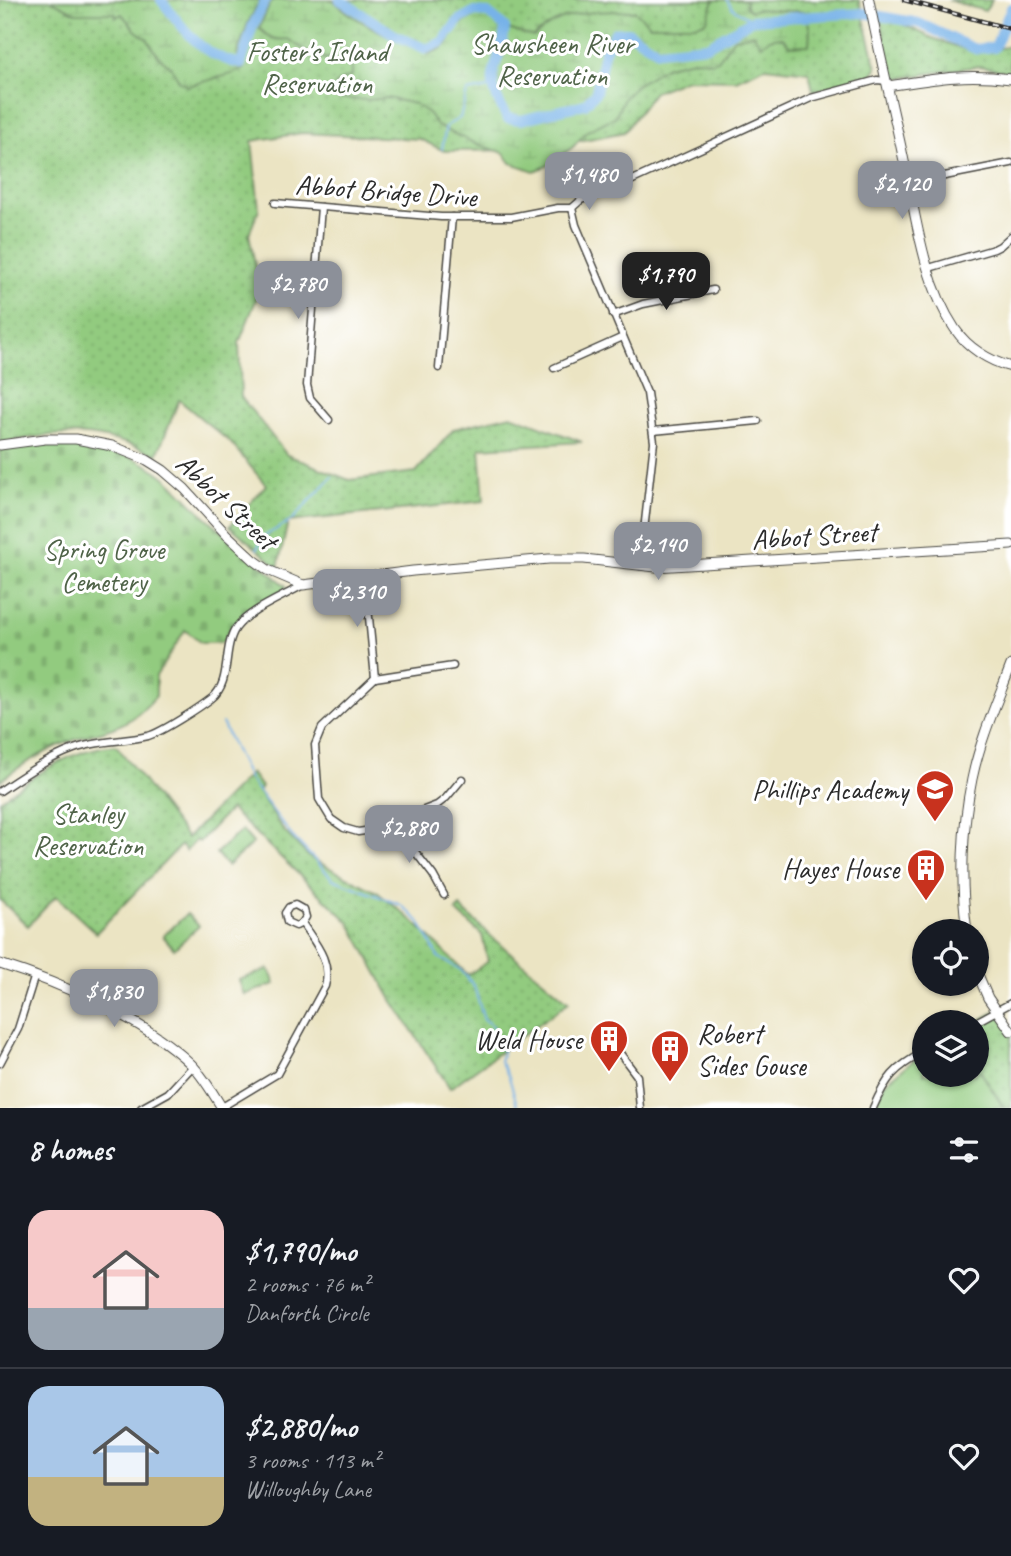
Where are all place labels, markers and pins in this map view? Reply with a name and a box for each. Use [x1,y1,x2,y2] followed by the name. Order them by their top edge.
[532,152,646,212] pin: $1,480
[845,162,959,221] pin: $2,120
[609,252,723,312] pin: $1,790
[241,262,355,321] pin: $2,780
[601,522,715,582] pin: $2,140
[300,570,414,629] pin: $2,310
[914,768,956,823] school or university icon: Phillips Academy
[752,772,910,807] place label: Phillips Academy
[352,806,466,865] pin: $2,880
[905,847,947,902] building icon: Hayes House
[782,851,901,886] place label: Hayes House
[57,970,171,1029] pin: $1,830
[697,1016,808,1083] place label: Robert Sides Gouse
[588,1018,630,1073] building icon: Weld House
[475,1022,584,1057] place label: Weld House
[649,1028,691,1083] building icon: Robert Sides Gouse

